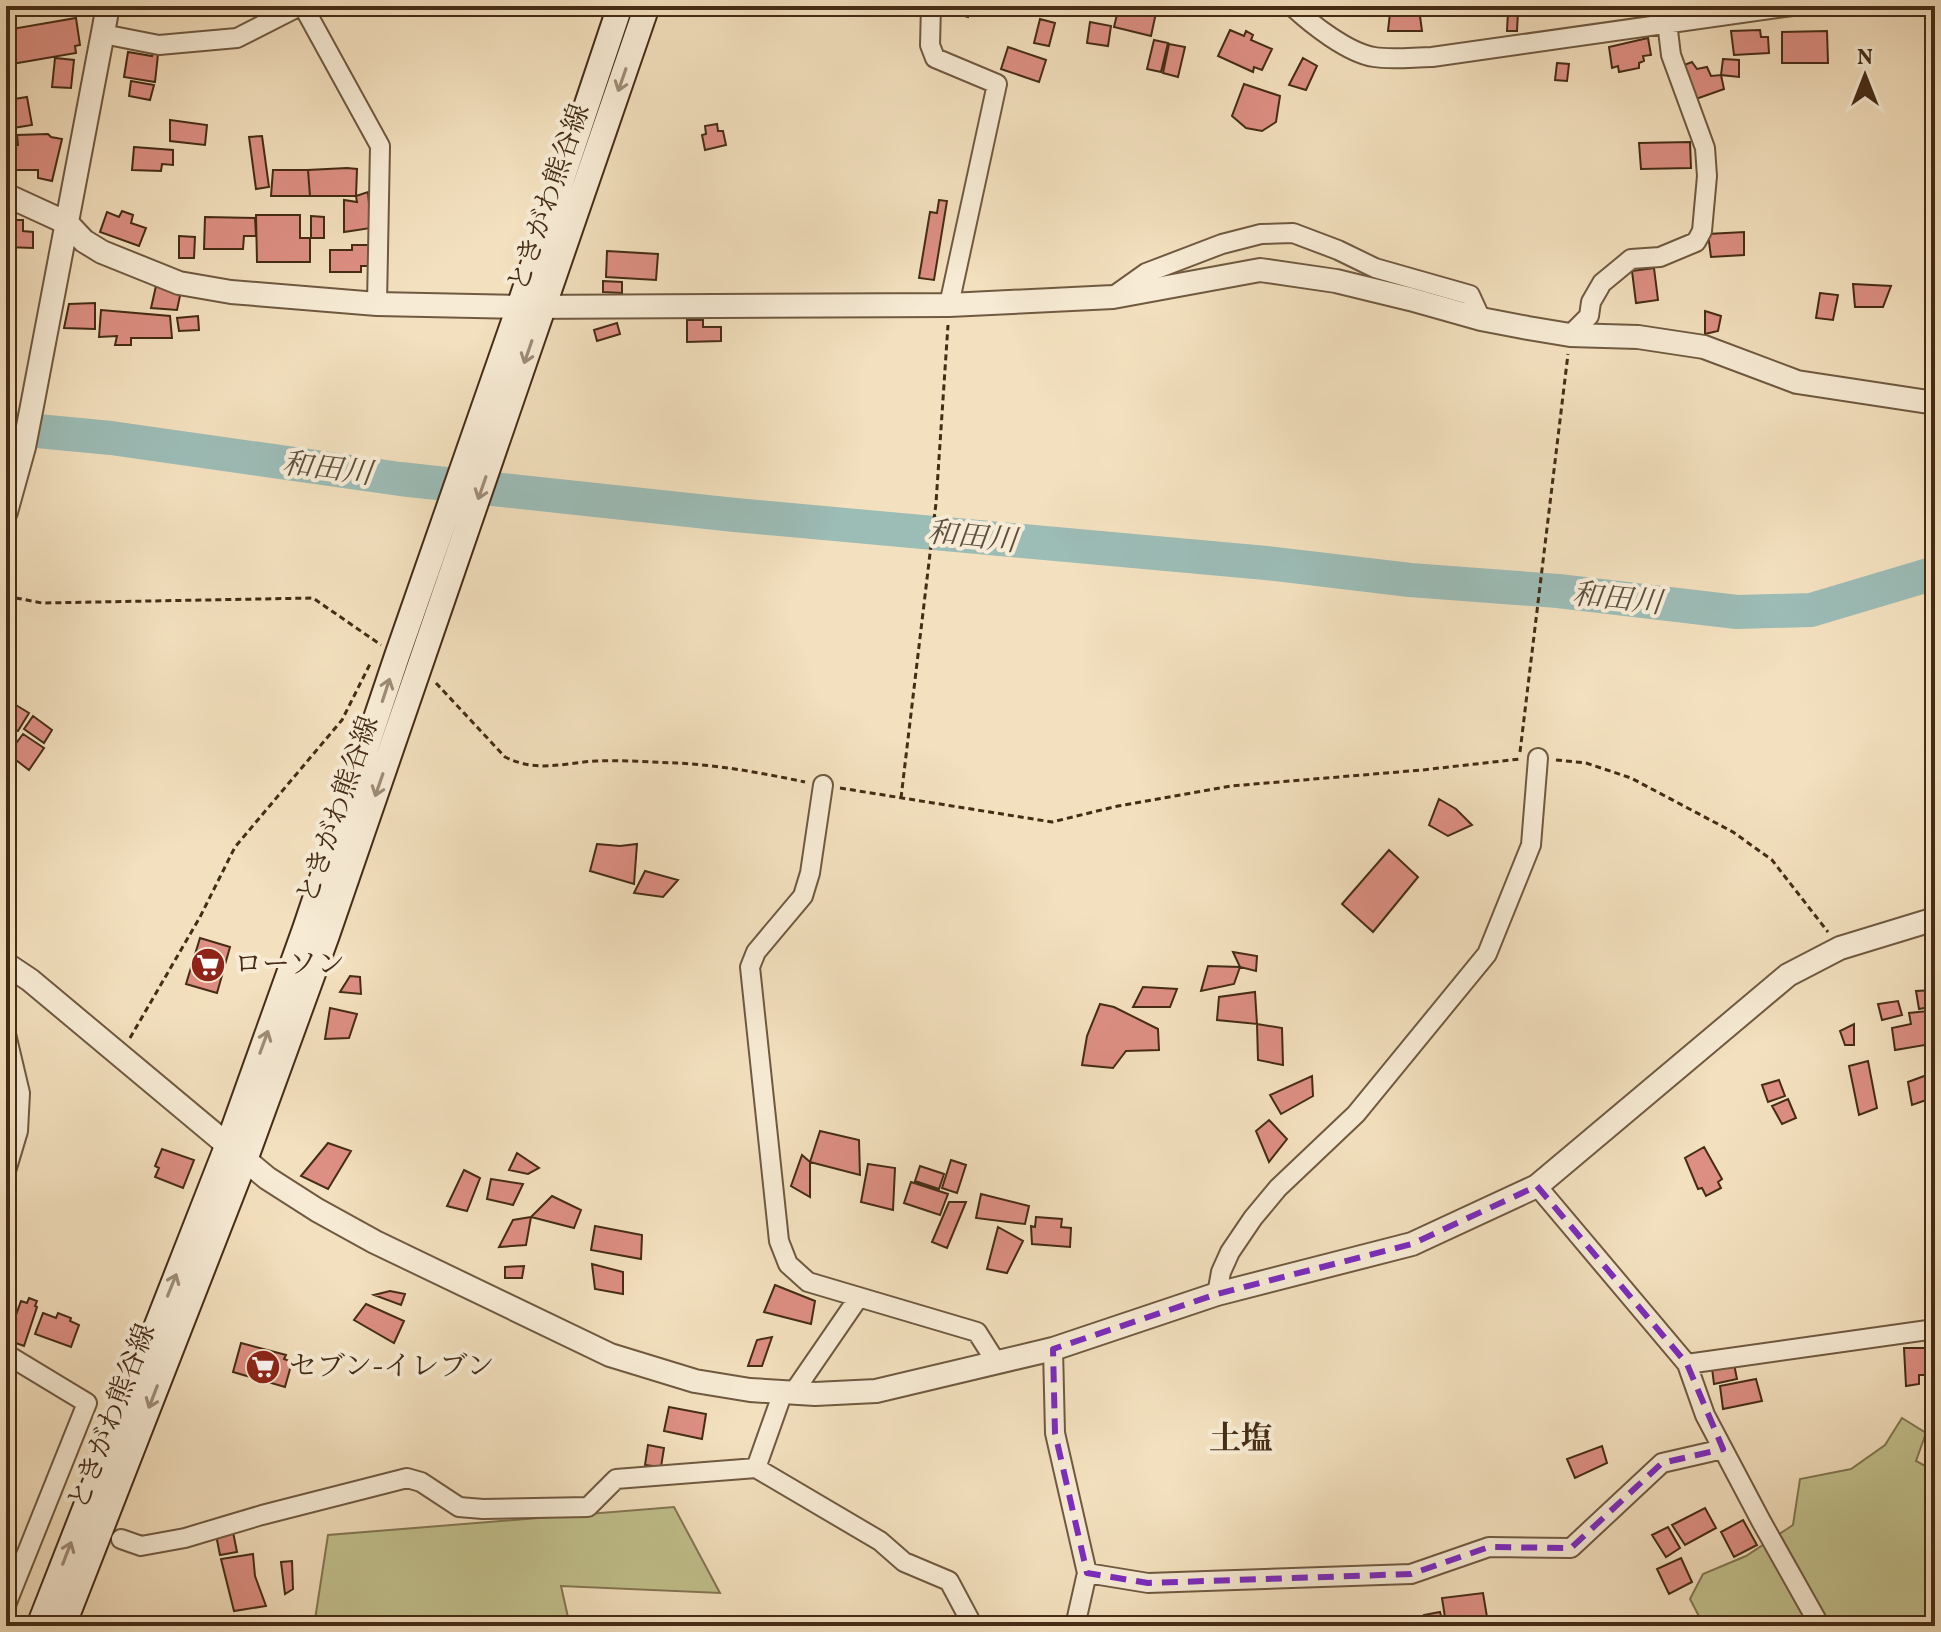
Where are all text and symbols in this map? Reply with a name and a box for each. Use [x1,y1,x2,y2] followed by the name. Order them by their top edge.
[1825,36,1905,116] north arrow
[1857,43,1873,74] text: N
[614,67,628,92] one-way arrow
[500,99,600,297] street label: ときがわ熊谷線
[520,339,535,364] one-way arrow
[280,444,377,497] water label: 和田川
[473,475,488,500] one-way arrow
[925,512,1022,564] water label: 和田川
[1570,574,1667,626] water label: 和田川
[379,678,394,703] one-way arrow
[289,711,389,909] street label: ときがわ熊谷線
[371,773,386,798] one-way arrow
[189,946,227,984] supermarket icon: ローソン
[234,946,345,985] place label: ローソン
[258,1030,273,1055] one-way arrow
[166,1273,180,1298] one-way arrow
[60,1319,166,1515] street label: ときがわ熊谷線
[244,1348,282,1386] supermarket icon: セブン-イレブン
[289,1348,495,1387] place label: セブン-イレブン
[145,1384,160,1409] one-way arrow
[1209,1419,1273,1463] district label: 土塩
[61,1541,75,1566] one-way arrow

